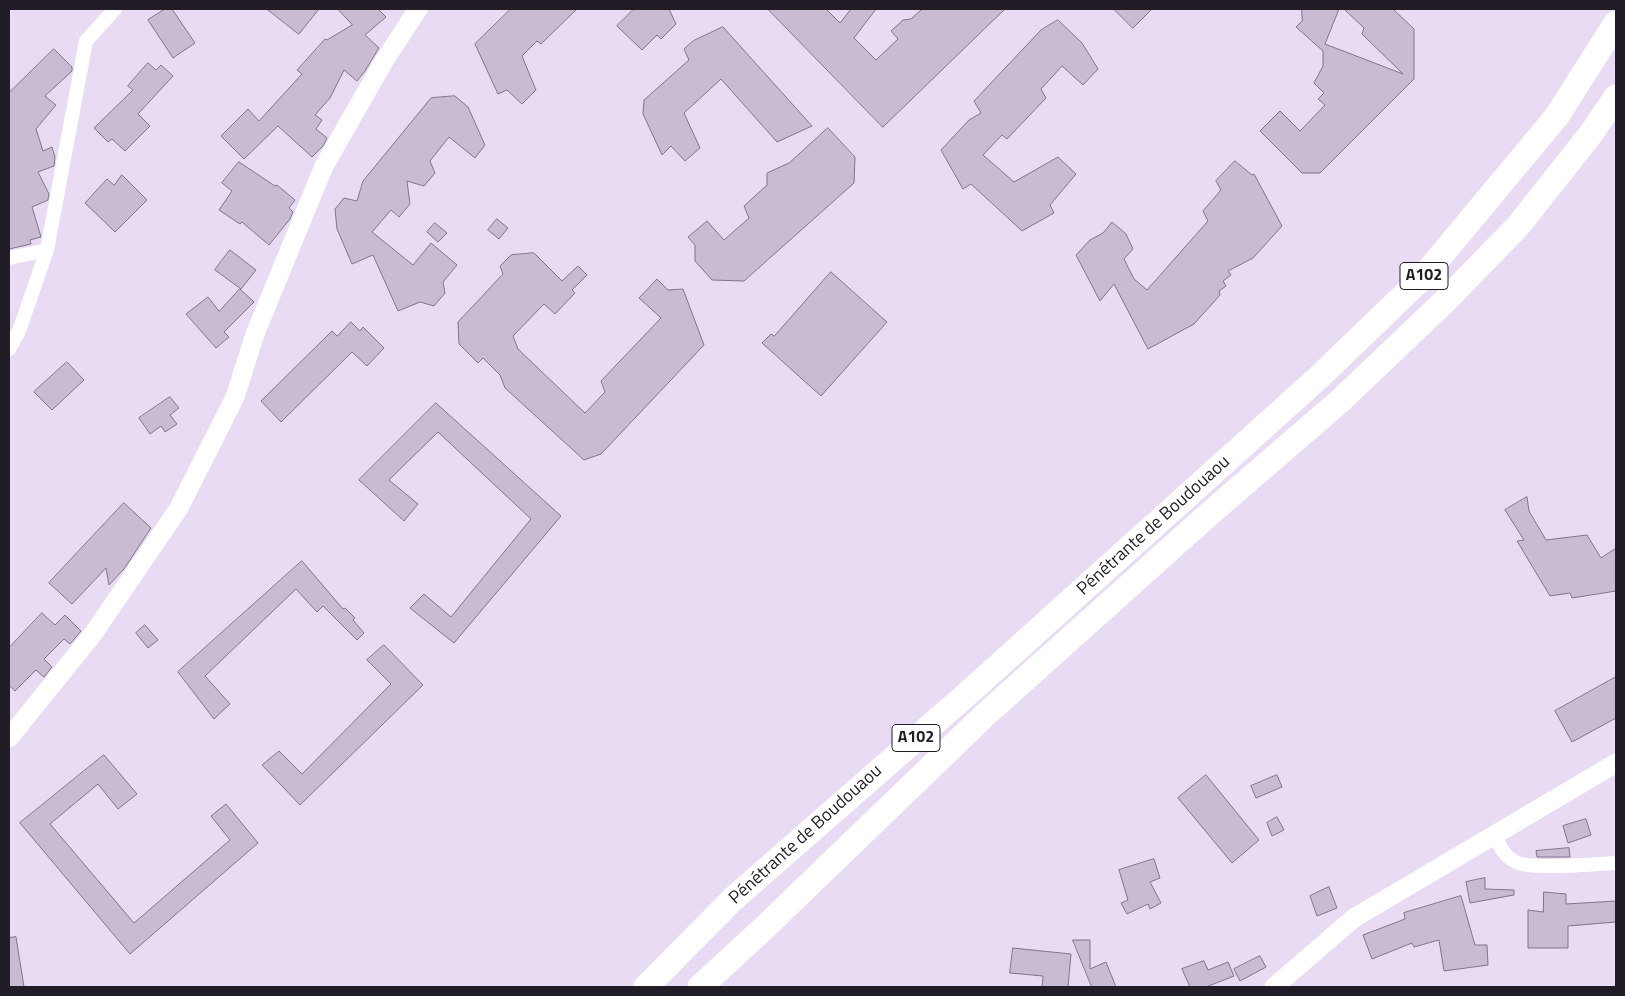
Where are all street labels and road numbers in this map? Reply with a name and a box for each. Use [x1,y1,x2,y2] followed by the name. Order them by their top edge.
[1400,262,1448,290] road number: A102
[1073,452,1235,600] street label: Pénétrante de Boudouaou
[892,724,940,751] road number: A102
[725,761,887,909] street label: Pénétrante de Boudouaou

